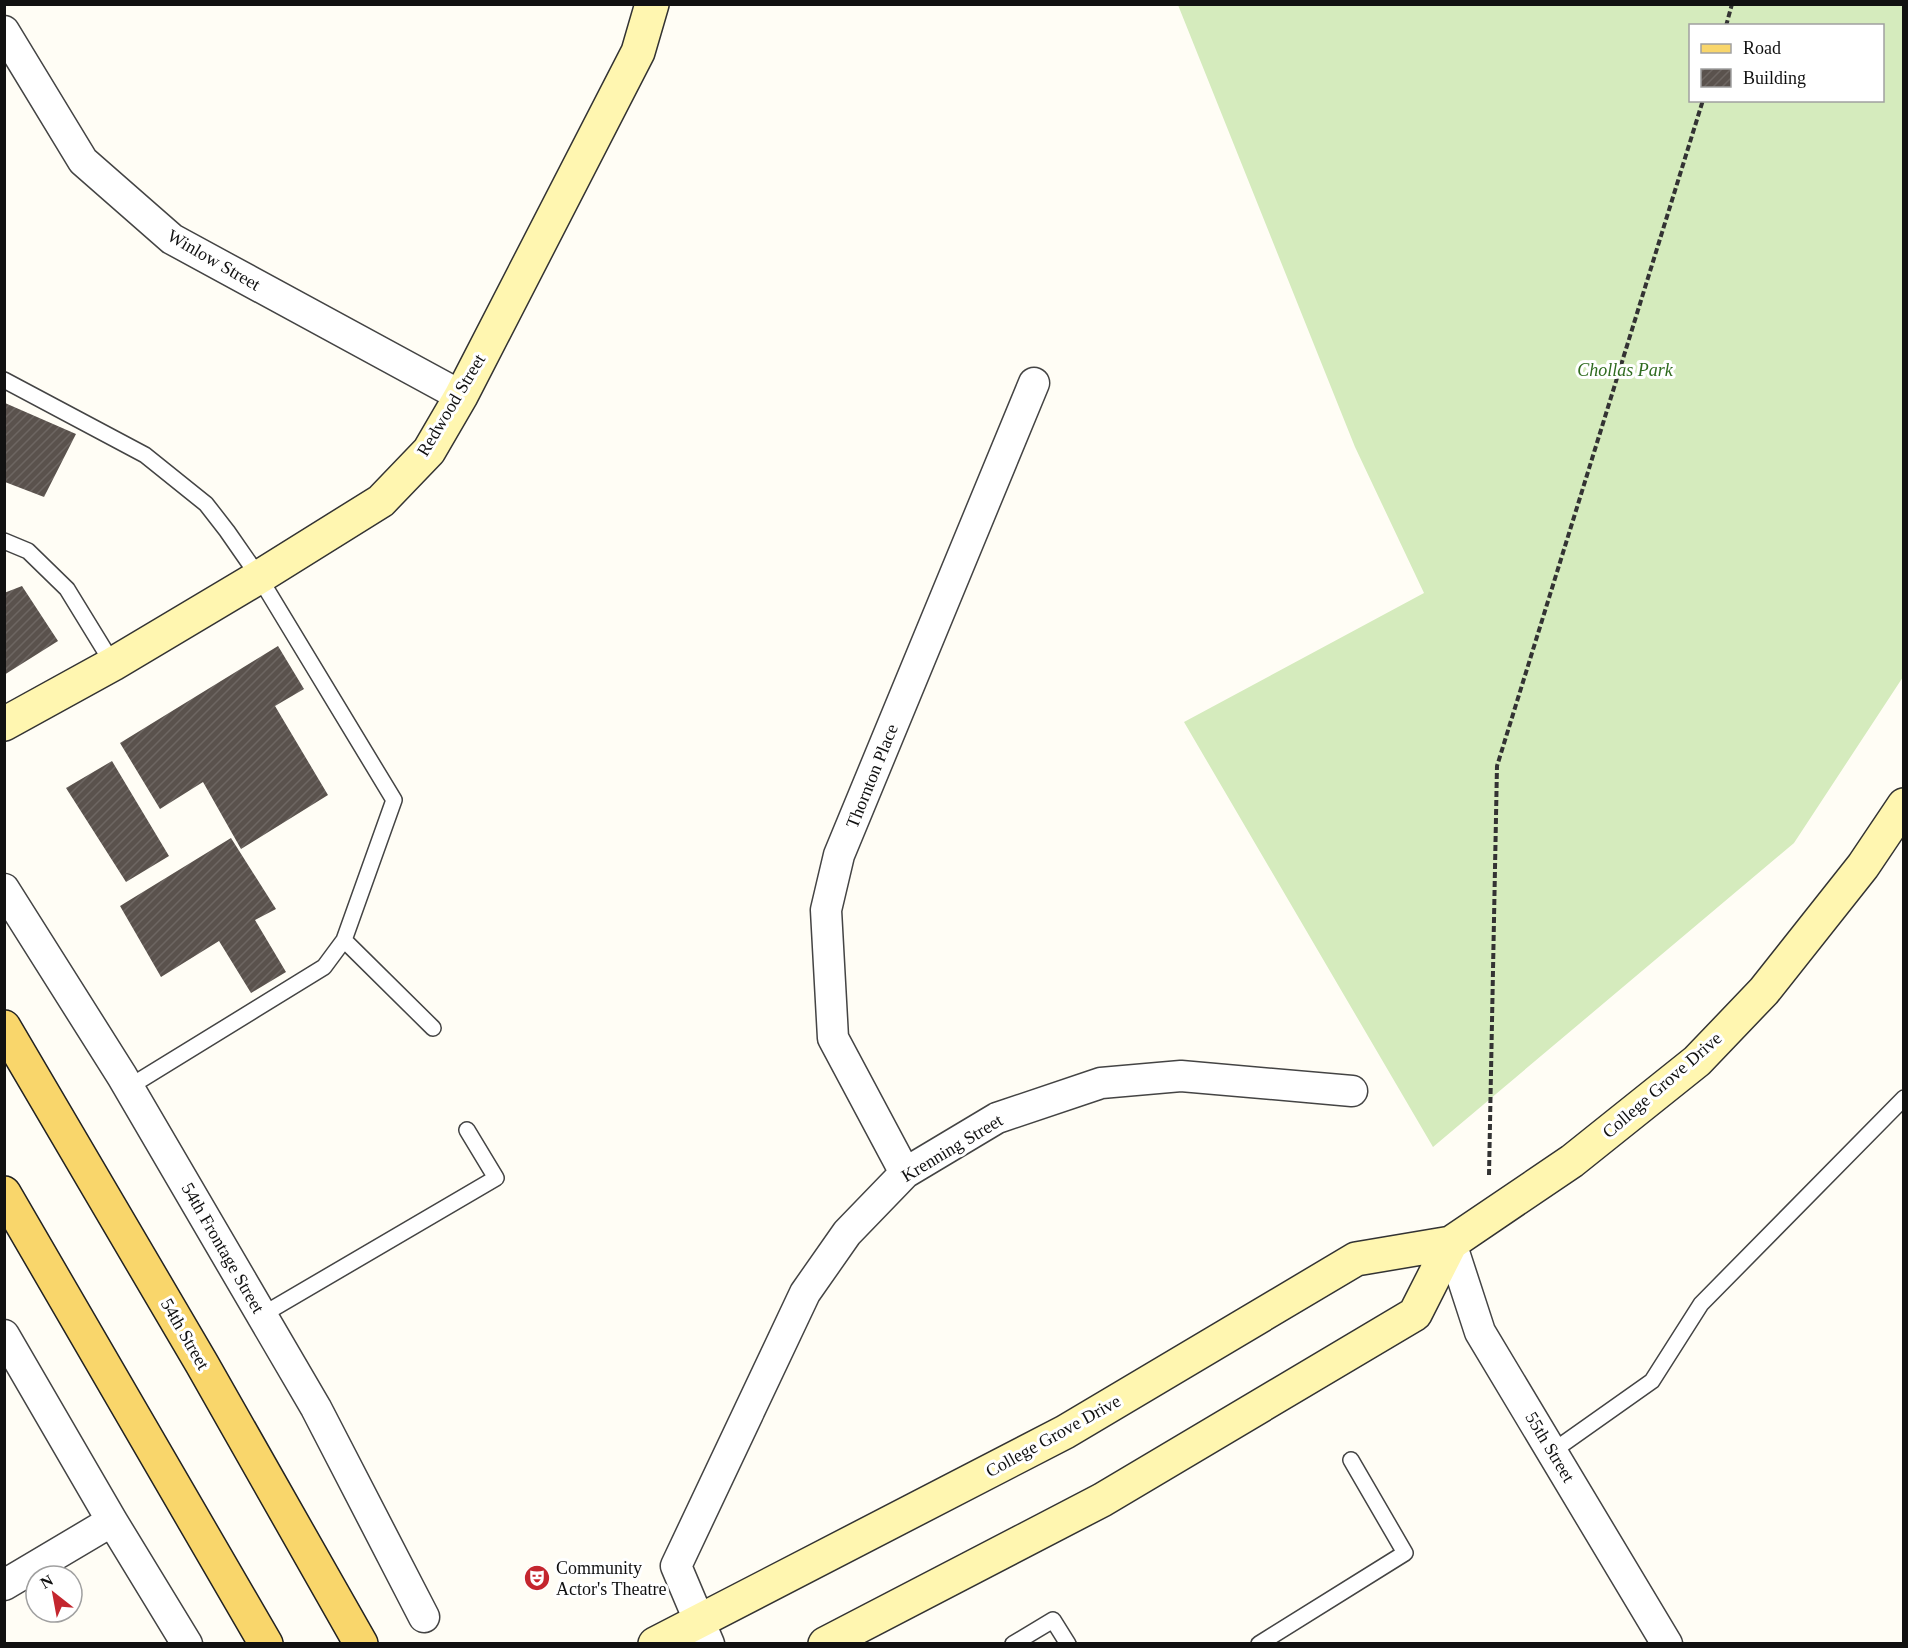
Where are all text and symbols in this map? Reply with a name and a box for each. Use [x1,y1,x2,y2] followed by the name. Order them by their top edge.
[1689,24,1884,102] legend
[1743,38,1781,58] text: Road
[1743,68,1806,88] text: Building
[164,225,264,295] street label: Winlow Street
[413,350,489,460] street label: Redwood Street
[1577,360,1674,380] park label: Chollas Park
[842,721,902,831] street label: Thornton Place
[1598,1028,1726,1142] street label: College Grove Drive
[898,1110,1006,1186] street label: Krenning Street
[178,1179,268,1317] street label: 54th Frontage Street
[157,1295,213,1373] street label: 54th Street
[982,1391,1124,1481] street label: College Grove Drive
[1521,1408,1579,1486] street label: 55th Street
[556,1558,666,1599] place label: Community Actor's Theatre
[522,1563,552,1593] theatre icon: Community Actor's Theatre
[24,1564,84,1624] north arrow
[37,1571,56,1592] text: N

